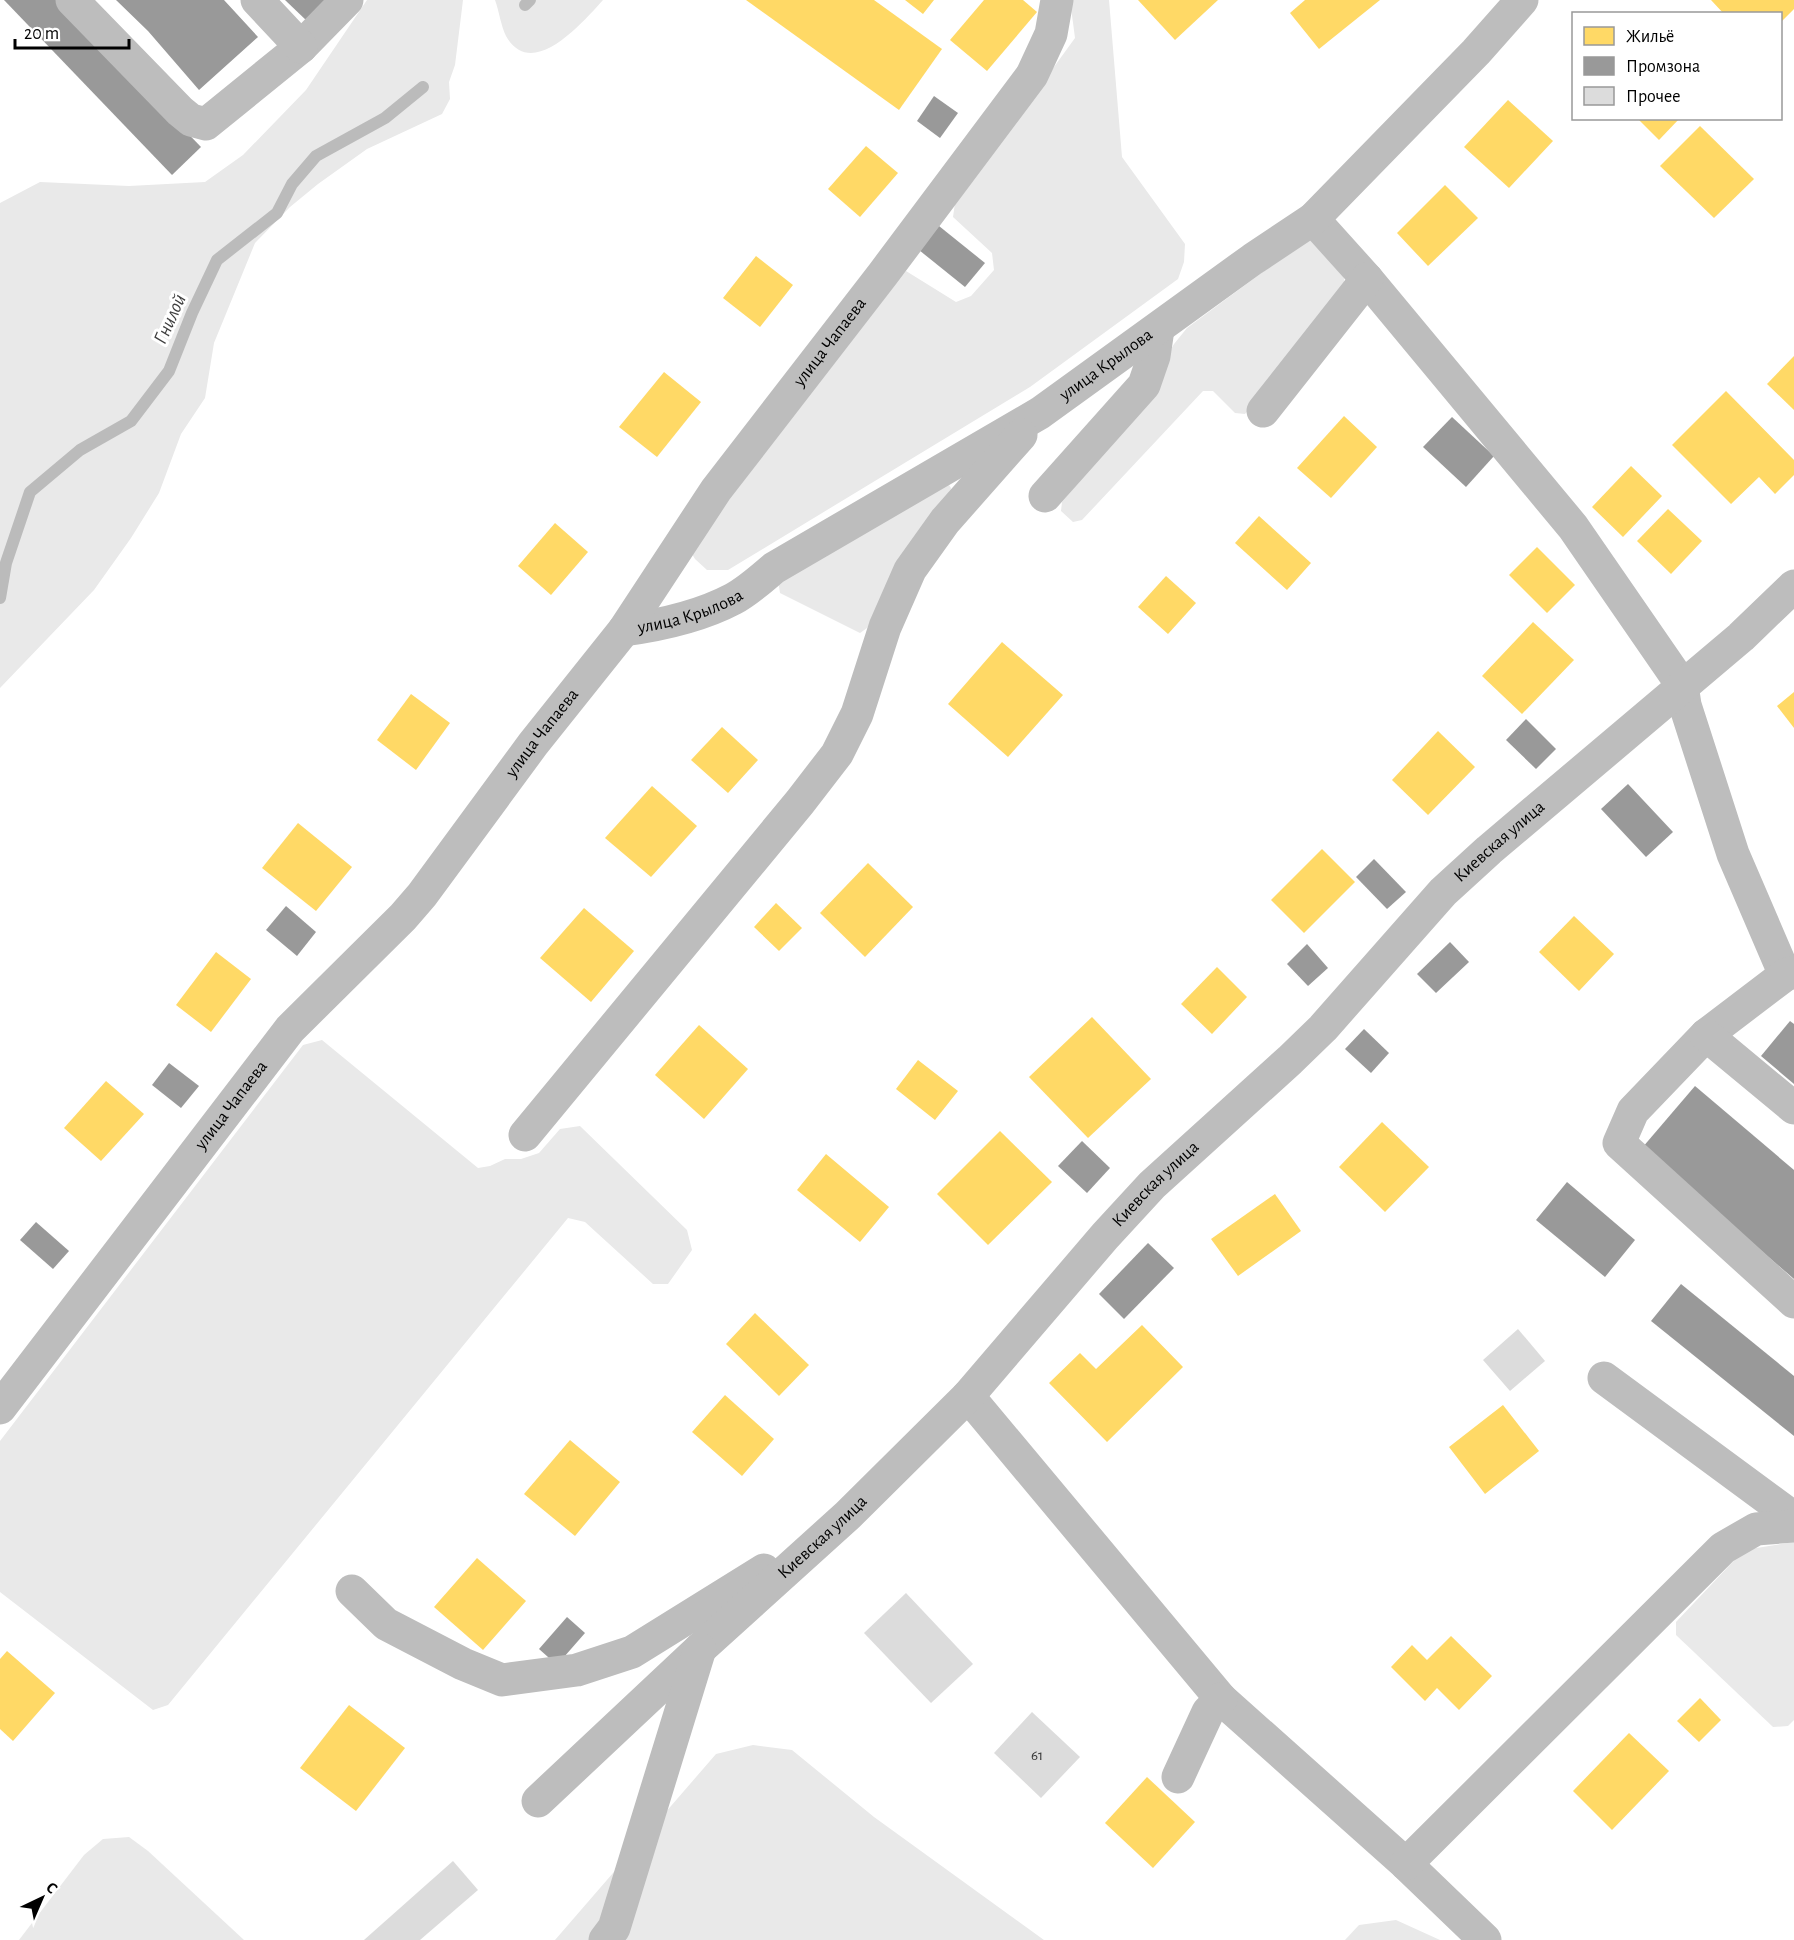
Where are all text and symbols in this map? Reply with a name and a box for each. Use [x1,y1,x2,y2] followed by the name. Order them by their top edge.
[15,12,129,50] scale bar
[1572,12,1782,120] legend
[24,25,59,43] text: 20 m
[1626,28,1674,46] text: Жильё
[1626,58,1700,76] text: Промзона
[1626,88,1681,106] text: Прочее
[150,291,190,347] water label: Гнилой
[790,295,870,391] street label: улица Чапаева
[1056,326,1156,405] street label: улица Крылова
[635,586,746,637] street label: улица Крылова
[502,686,582,782] street label: улица Чапаева
[1451,798,1548,886] street label: Киевская улица
[191,1058,271,1154] street label: улица Чапаева
[1109,1138,1203,1231] street label: Киевская улица
[775,1492,871,1583] street label: Киевская улица
[1031,1748,1043,1763] house number: 61
[12,1868,72,1928] north arrow
[43,1879,61,1897] text: С

